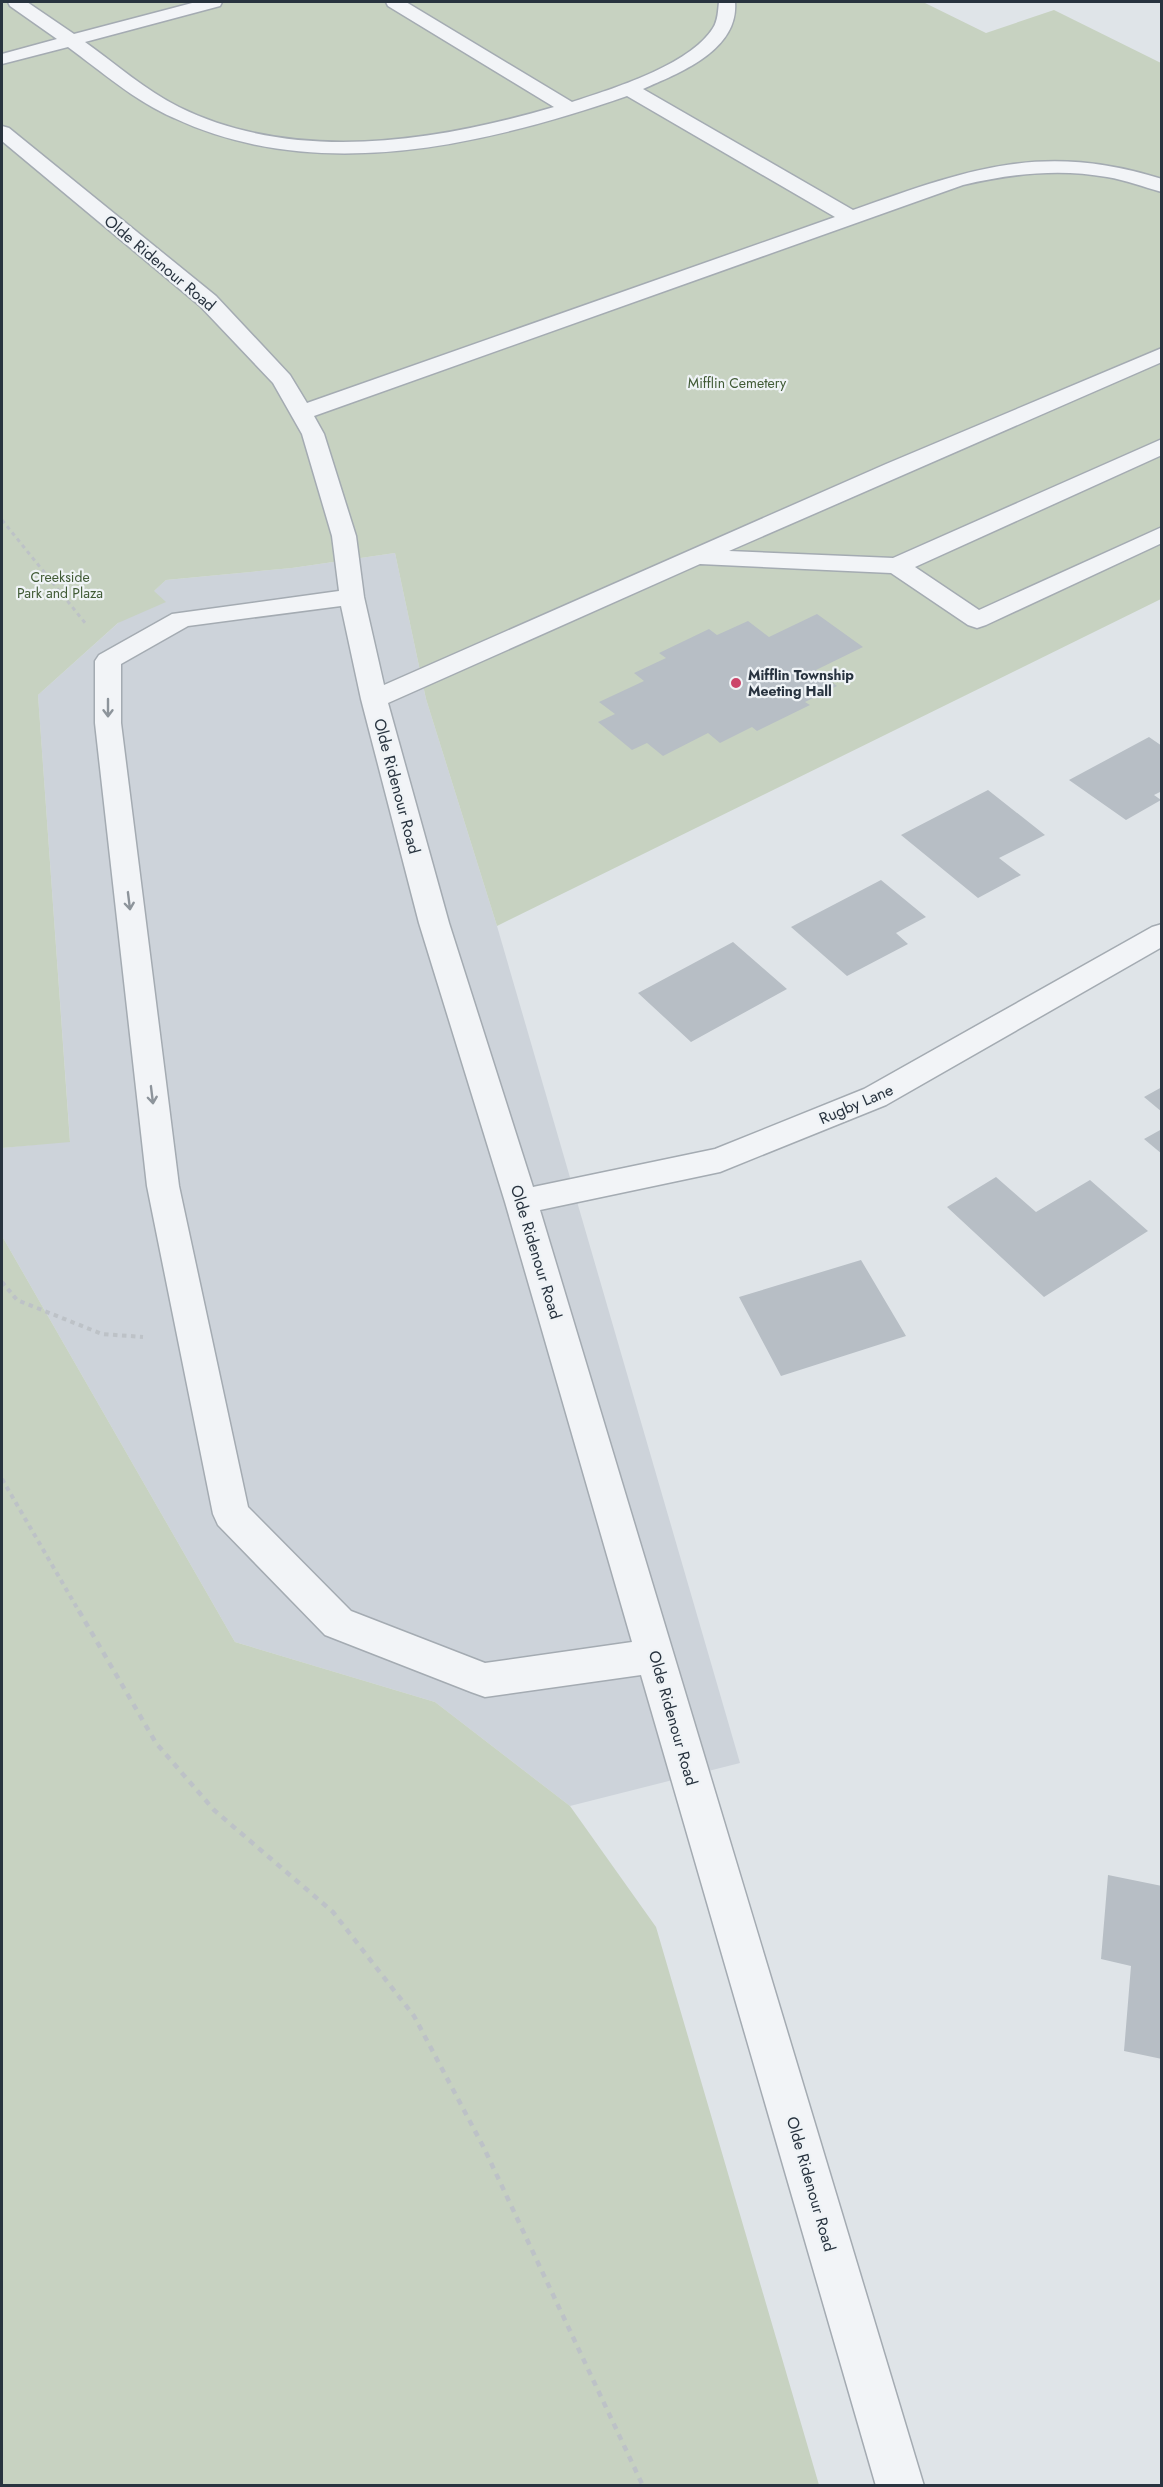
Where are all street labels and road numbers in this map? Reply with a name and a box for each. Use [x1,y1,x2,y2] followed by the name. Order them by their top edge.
[99,209,221,317] street label: Olde Ridenour Road
[368,716,426,856] street label: Olde Ridenour Road
[815,1078,897,1130] street label: Rugby Lane
[505,1182,567,1322] street label: Olde Ridenour Road
[643,1648,703,1788] street label: Olde Ridenour Road
[781,2114,841,2254] street label: Olde Ridenour Road

